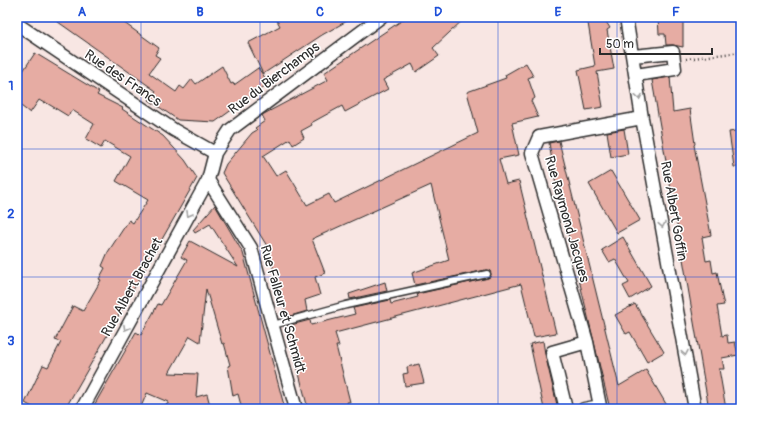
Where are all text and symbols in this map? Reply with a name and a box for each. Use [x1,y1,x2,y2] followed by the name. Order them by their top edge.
[78,4,87,20] text: A
[196,4,204,20] text: B
[316,4,324,20] text: C
[434,4,442,20] text: D
[555,4,562,20] text: E
[672,4,680,20] text: F
[600,30,712,56] scale bar
[606,37,634,52] text: 50 m
[225,38,324,118] street label: Rue du Bierchamps
[81,46,165,110] street label: Rue des Francs
[8,78,14,94] text: 1
[634,94,643,100] one-way arrow
[541,154,593,285] street label: Rue Raymond Jacques
[657,160,691,262] street label: Rue Albert Goffin
[7,206,15,222] text: 2
[186,210,194,217] one-way arrow
[657,222,665,228] one-way arrow
[98,234,166,339] street label: Rue Albert Brachet
[257,243,310,375] street label: Rue Falleur et Schmidt
[124,324,131,331] one-way arrow
[7,333,15,349] text: 3
[680,350,688,356] one-way arrow

